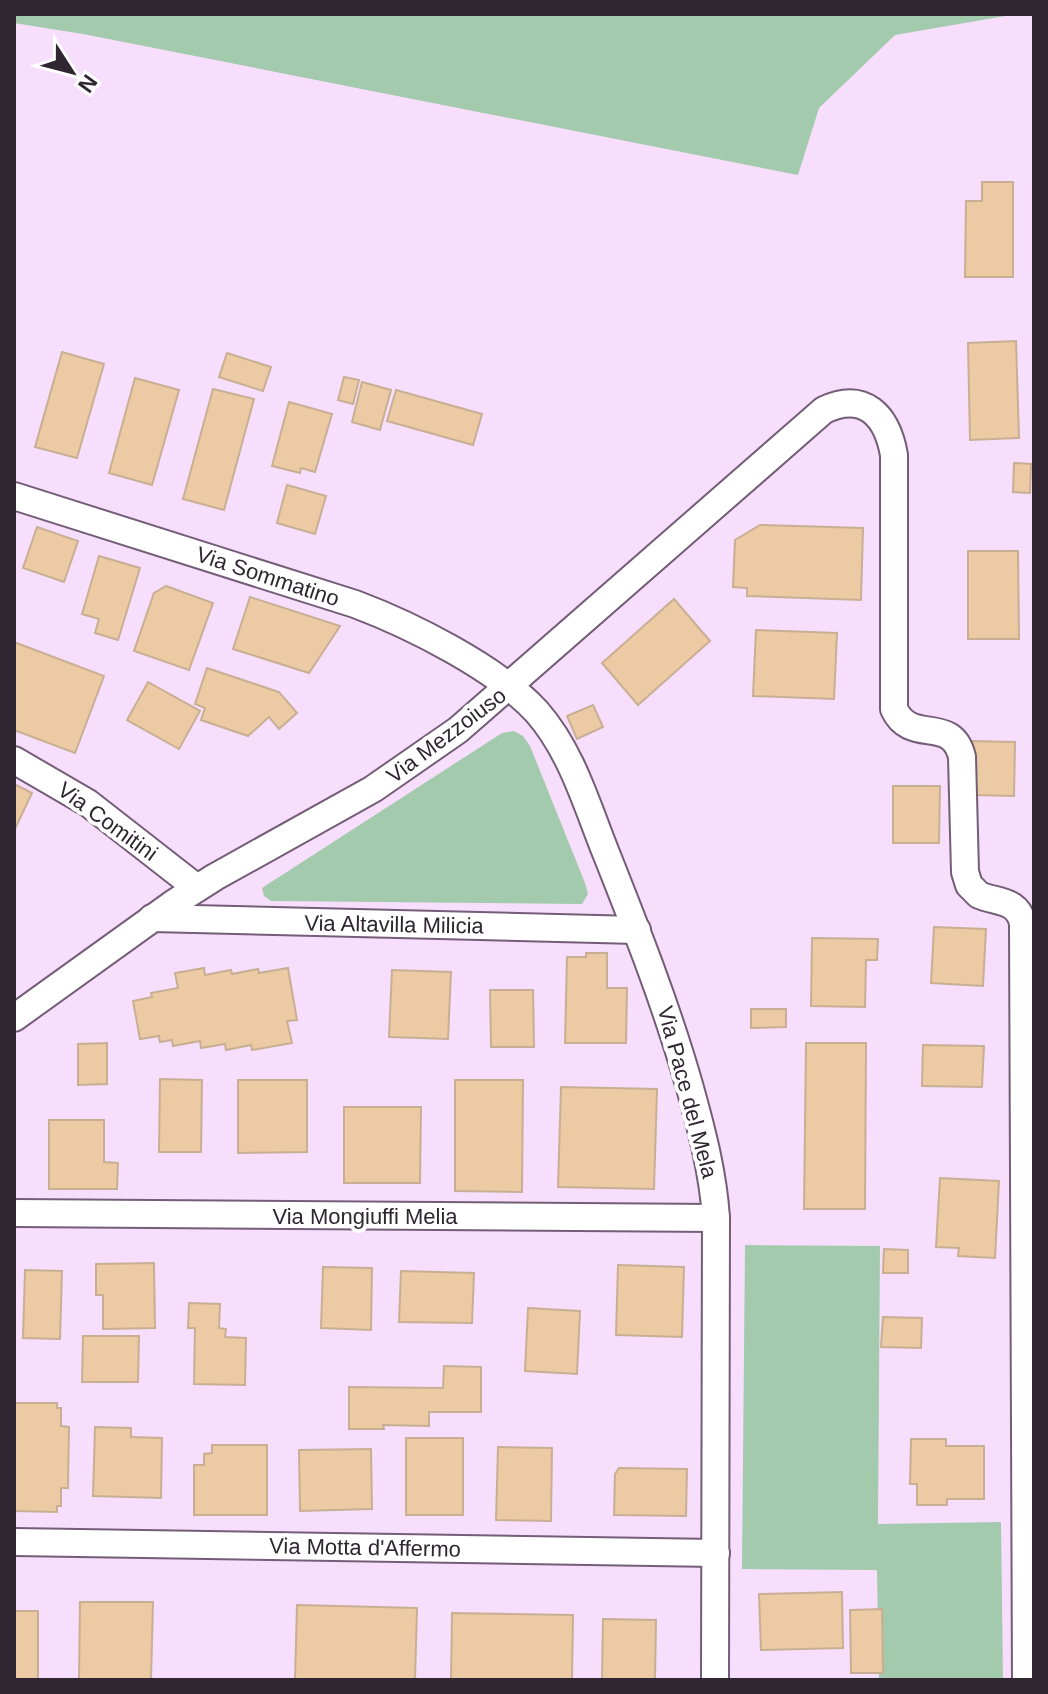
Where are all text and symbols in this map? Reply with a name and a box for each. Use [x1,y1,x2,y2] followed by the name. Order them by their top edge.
[32,32,112,112] north arrow
[73,70,103,97] text: N
[193,542,342,611] street label: Via Sommatino
[382,682,511,788] street label: Via Mezzoiuso
[53,777,162,866] street label: Via Comitini
[304,910,485,939] street label: Via Altavilla Milicia
[653,1003,723,1182] street label: Via Pace del Mela
[272,1204,458,1229] street label: Via Mongiuffi Melia
[269,1533,461,1562] street label: Via Motta d'Affermo

